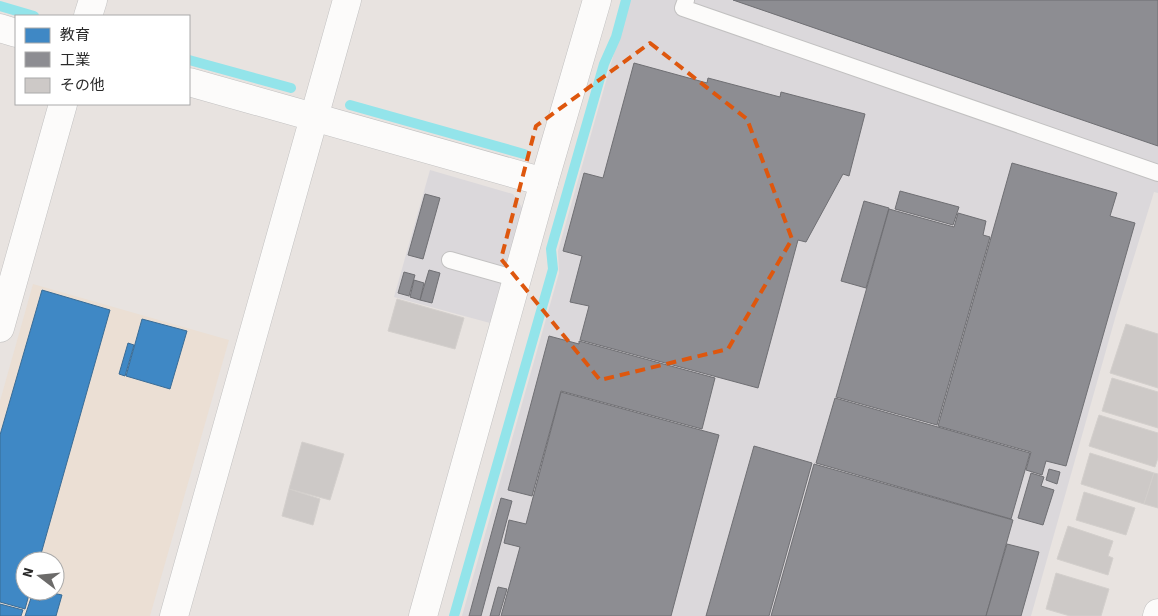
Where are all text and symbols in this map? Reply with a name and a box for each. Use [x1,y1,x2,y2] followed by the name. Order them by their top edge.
[15,15,190,105] legend
[60,25,90,46] text: 教育
[60,50,90,71] text: 工業
[60,75,105,96] text: その他
[15,551,65,601] north arrow
[18,565,39,580] text: N

